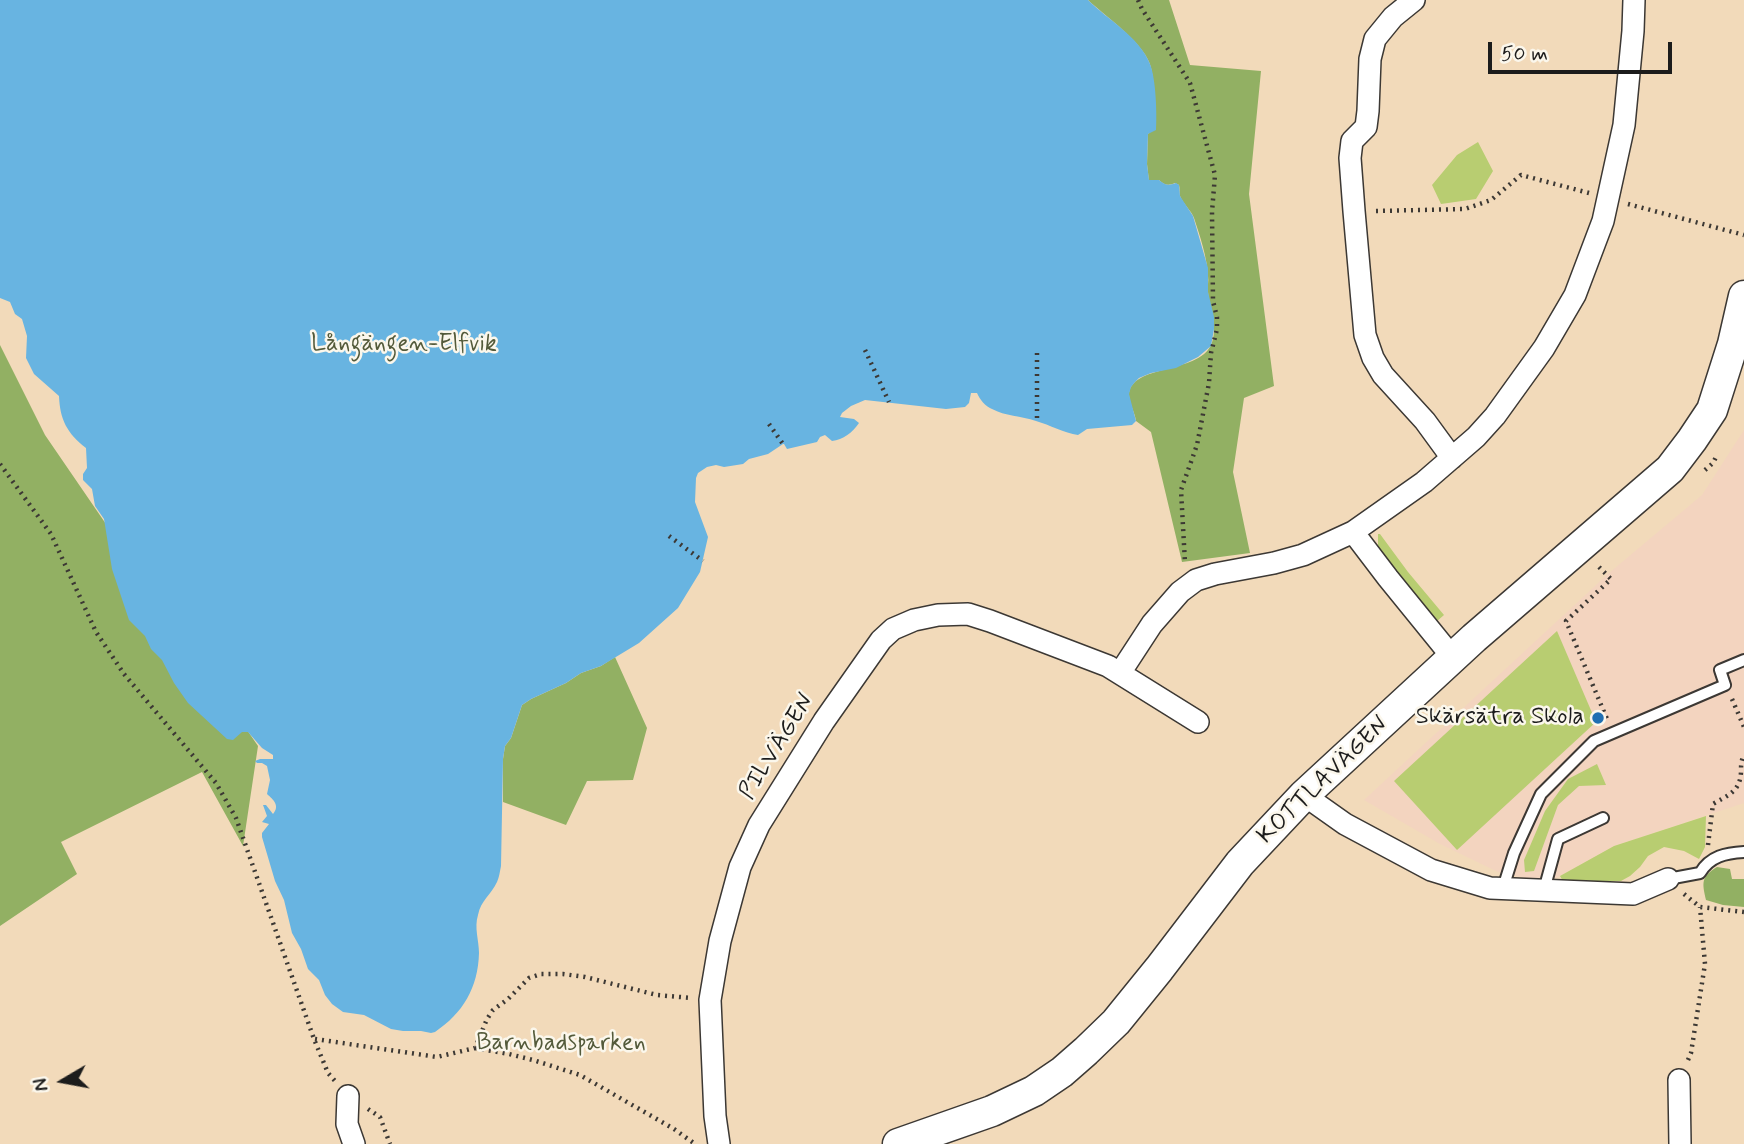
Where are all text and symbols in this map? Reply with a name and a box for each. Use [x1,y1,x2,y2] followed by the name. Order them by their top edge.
[1492,28,1676,72] scale bar
[1501,40,1548,68] text: 50 m
[311,331,497,359] park label: Långängen-Elfvik
[734,689,822,805] street label: PILVÄGEN
[1416,704,1584,732] place label: Skärsätra Skola
[1590,710,1606,726] marker: Skärsätra Skola
[1252,711,1396,851] street label: KOTTLAVÄGEN
[476,1030,646,1058] park label: Barnbadsparken
[28,1046,98,1116] north arrow
[28,1076,55,1093] text: N

